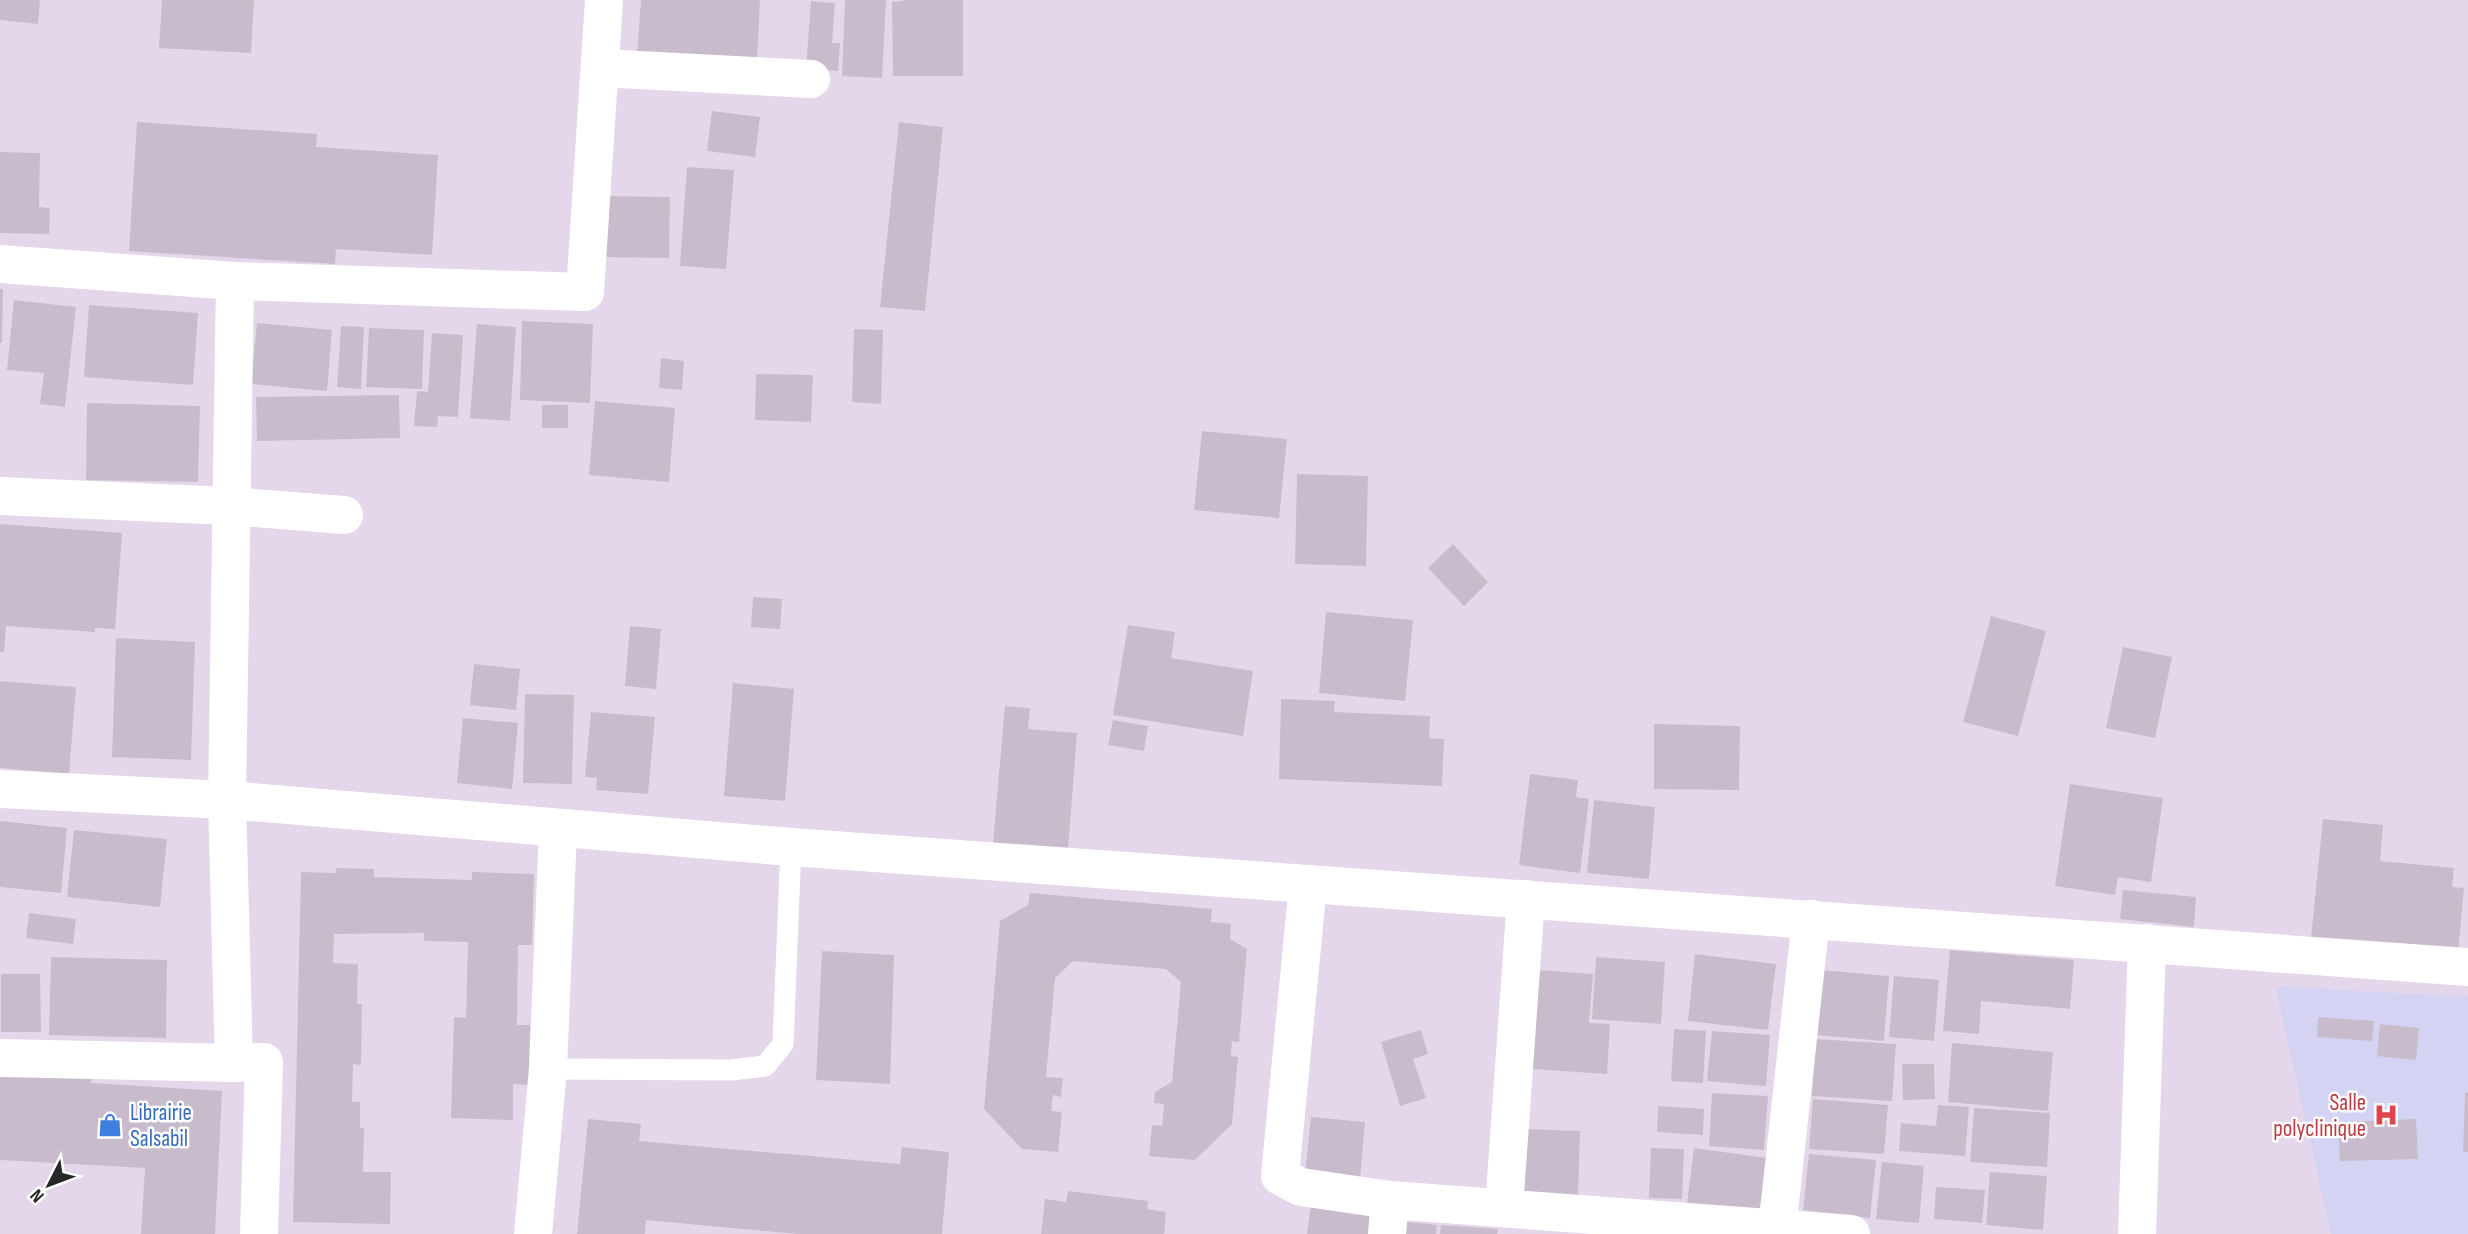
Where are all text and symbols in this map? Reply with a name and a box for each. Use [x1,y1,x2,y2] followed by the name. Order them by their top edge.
[2273,1089,2366,1143] place label: Salle polyclinique
[130,1099,192,1153] place label: Librairie Salsabil
[2372,1101,2400,1129] hospital icon: Salle polyclinique
[96,1111,124,1139] shop icon: Librairie Salsabil
[14,1150,84,1220] north arrow
[26,1184,49,1207] text: N

